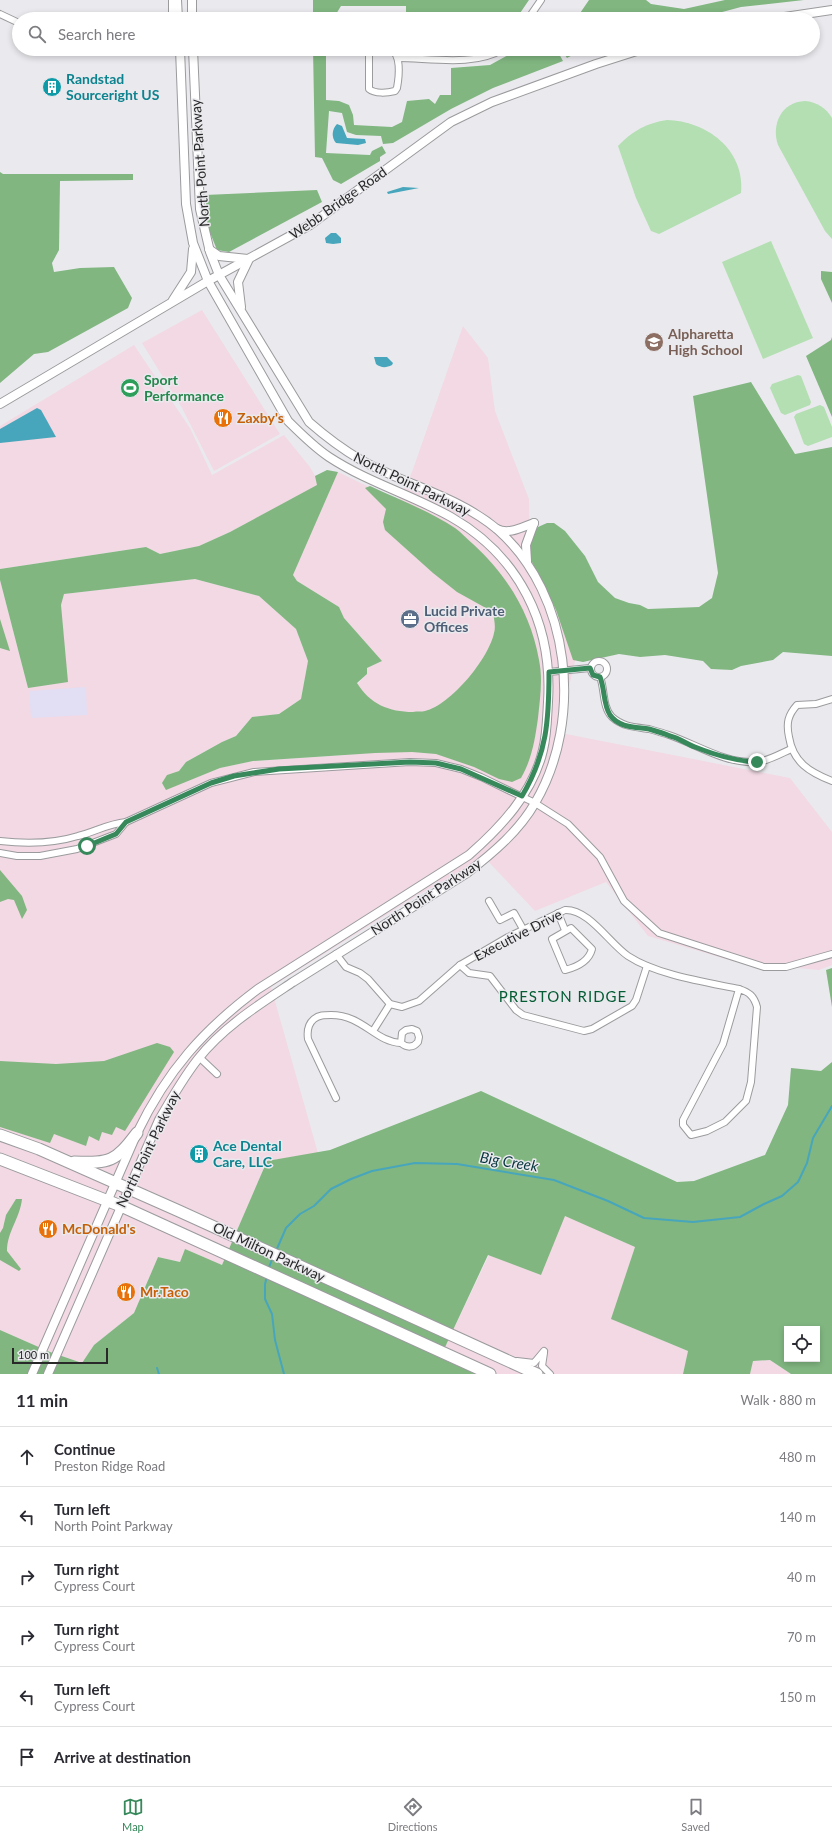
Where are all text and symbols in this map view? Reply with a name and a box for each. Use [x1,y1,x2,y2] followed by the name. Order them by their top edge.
[12,12,820,56] search box
[26,23,48,45] icon: search
[58,25,135,43] text: Search here
[66,70,160,103] place label: Randstad Sourceright US
[41,76,63,98] building icon: Randstad Sourceright US
[187,98,212,227] street label: North Point Parkway
[286,163,390,242] street label: Webb Bridge Road
[667,325,743,358] place label: Alpharetta High School
[643,331,665,353] school or university icon: Alpharetta High School
[144,371,224,404] place label: Sport Performance
[119,377,141,399] sports icon: Sport Performance
[212,407,234,429] restaurant icon: Zaxby's
[237,409,284,426] place label: Zaxby's
[351,448,474,520] street label: North Point Parkway
[424,602,505,635] place label: Lucid Private Offices
[399,608,421,630] office icon: Lucid Private Offices
[748,753,766,771] route end
[78,837,96,855] route start
[367,854,485,939] street label: North Point Parkway
[471,905,565,964] street label: Executive Drive
[499,987,627,1005] district label: PRESTON RIDGE
[112,1087,184,1210] street label: North Point Parkway
[212,1137,282,1170] place label: Ace Dental Care, LLC
[188,1143,210,1165] building icon: Ace Dental Care, LLC
[479,1148,540,1175] water label: Big Creek
[37,1218,59,1240] restaurant icon: McDonald's
[210,1218,329,1285] street label: Old Milton Parkway
[62,1220,136,1237] place label: McDonald's
[115,1281,137,1303] restaurant icon: Mr.Taco
[140,1283,189,1300] place label: Mr.Taco
[784,1326,820,1362] map controls
[784,1326,820,1362] button: locate
[12,1346,108,1365] scale bar
[18,1348,49,1361] text: 100 m
[16,1390,68,1411] text: 11 min
[740,1392,816,1408] text: Walk · 880 m
[54,1440,115,1458] text: Continue
[16,1446,38,1468] icon: ahead
[779,1449,816,1465] text: 480 m
[54,1458,165,1474] text: Preston Ridge Road
[54,1500,110,1518] text: Turn left
[16,1506,38,1528] icon: left
[779,1509,816,1525] text: 140 m
[54,1518,173,1534] text: North Point Parkway
[54,1560,119,1578] text: Turn right
[16,1566,38,1588] icon: right
[787,1569,816,1585] text: 40 m
[54,1578,135,1594] text: Cypress Court
[54,1620,119,1638] text: Turn right
[16,1626,38,1648] icon: right
[787,1629,816,1645] text: 70 m
[54,1638,135,1654] text: Cypress Court
[54,1680,110,1698] text: Turn left
[16,1686,38,1708] icon: left
[779,1689,816,1705] text: 150 m
[54,1698,135,1714] text: Cypress Court
[16,1746,38,1768] icon: arrive
[54,1748,191,1766] text: Arrive at destination
[122,1796,144,1833] tab: Map
[388,1796,437,1833] tab: Directions
[681,1796,710,1833] tab: Saved

